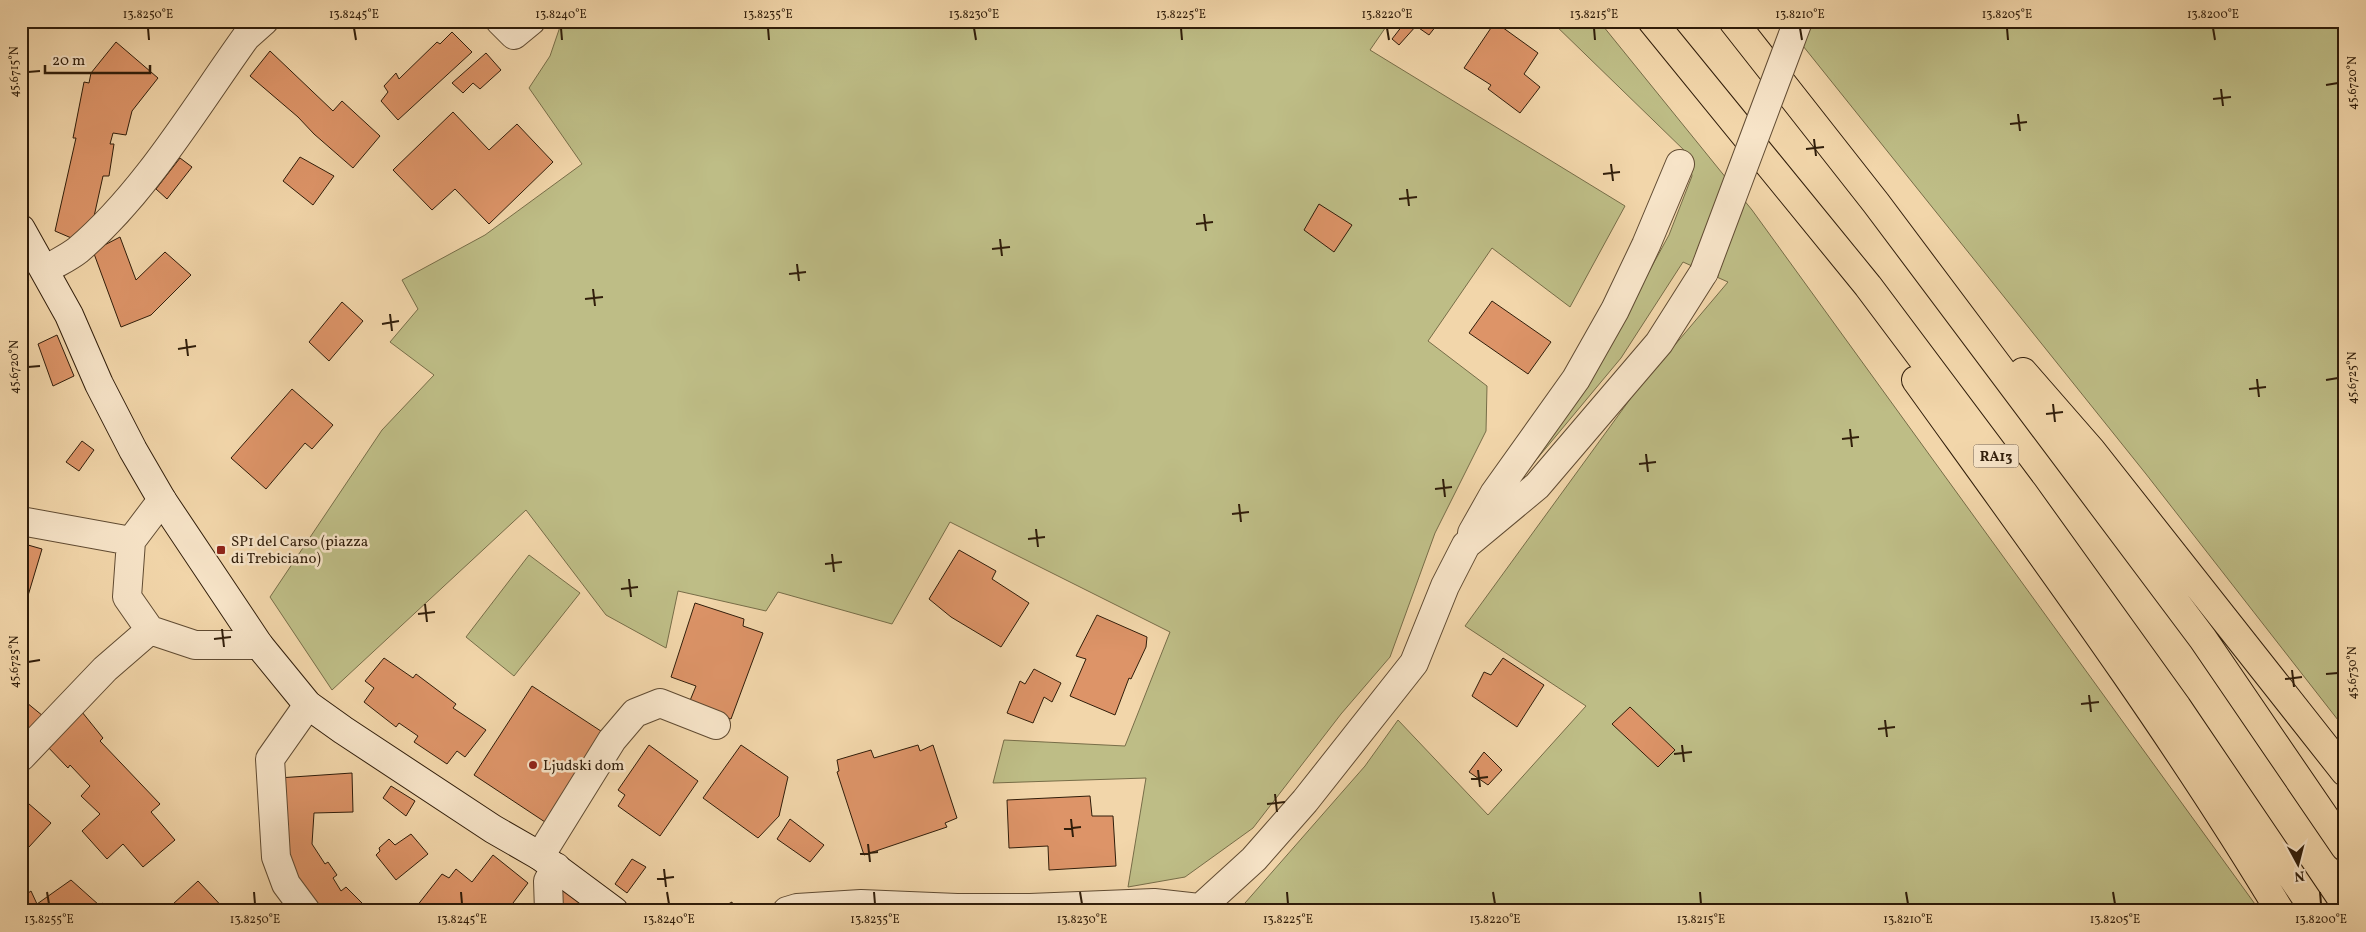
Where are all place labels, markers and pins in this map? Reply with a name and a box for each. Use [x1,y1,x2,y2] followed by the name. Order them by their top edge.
[231,532,368,570] place label: SP1 del Carso (piazza di Trebiciano)
[215,544,227,556] marker: SP1 del Carso (piazza di Trebiciano)
[543,756,624,777] place label: Ljudski dom
[527,759,539,771] marker: Ljudski dom

